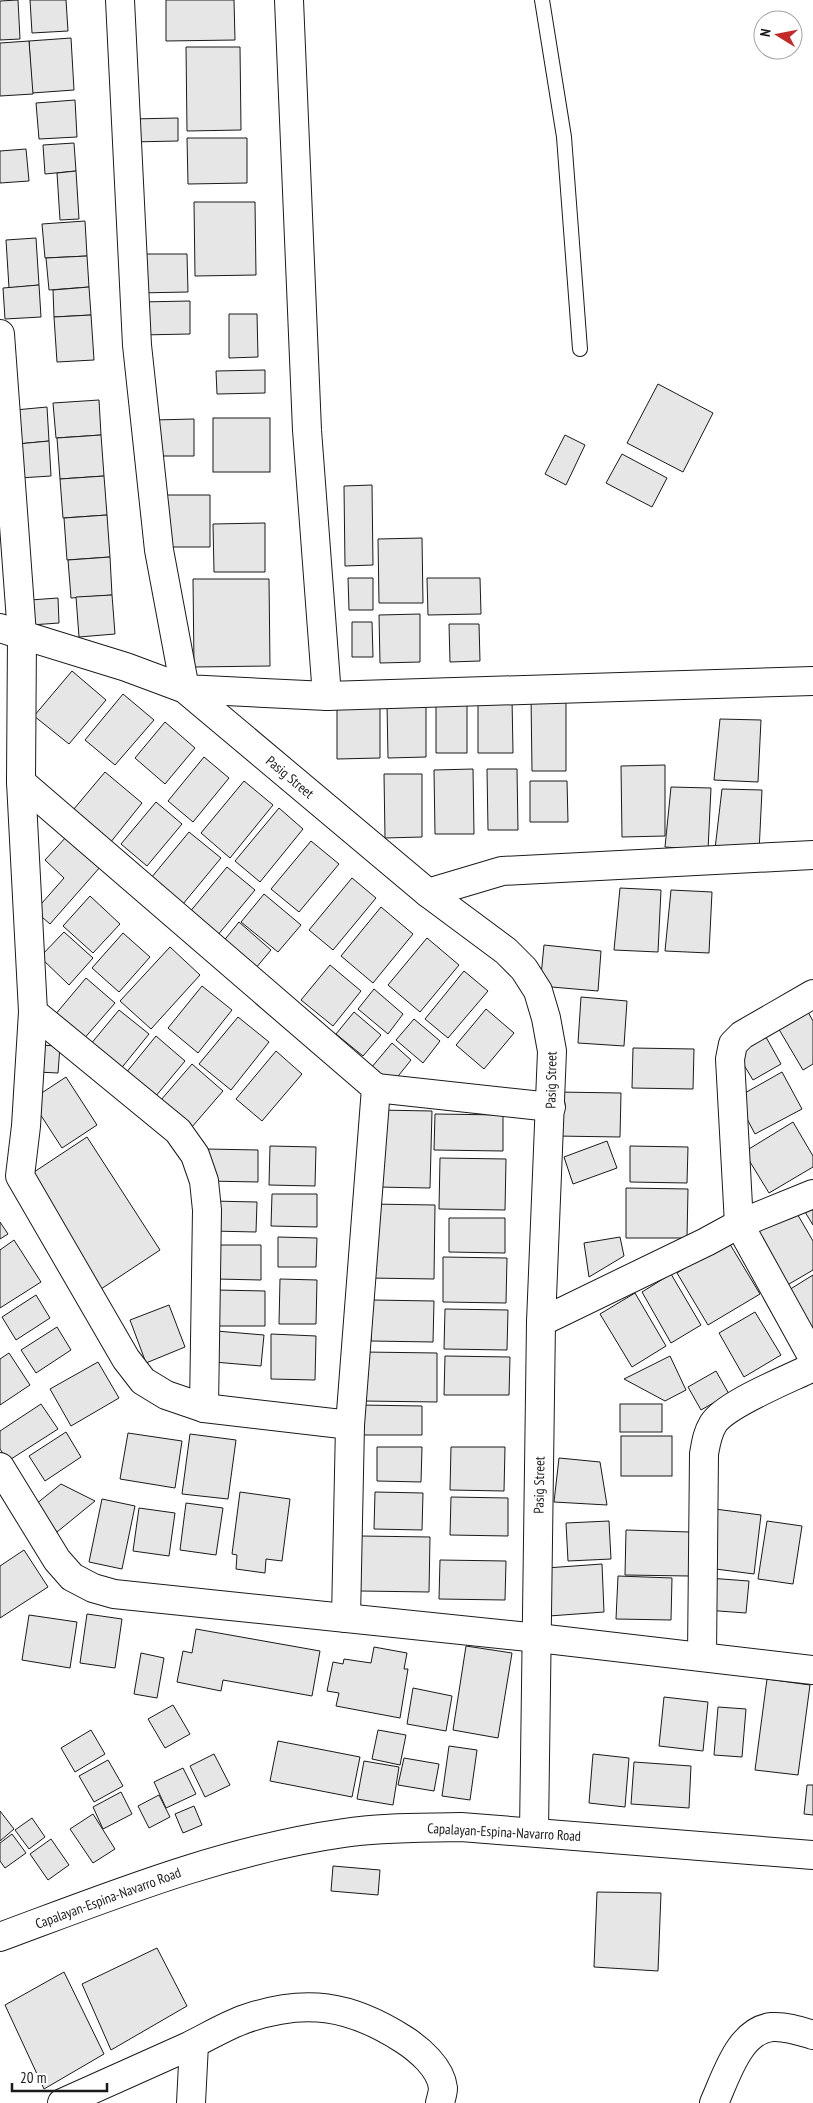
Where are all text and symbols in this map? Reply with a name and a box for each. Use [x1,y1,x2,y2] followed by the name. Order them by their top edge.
[753,10,803,60] north arrow
[756,27,775,38] text: N
[262,752,318,802] street label: Pasig Street
[542,1051,561,1109] street label: Pasig Street
[530,1456,549,1514] street label: Pasig Street
[427,1819,581,1845] street label: Capalayan-Espina-Navarro Road
[33,1863,183,1933] street label: Capalayan-Espina-Navarro Road
[12,2060,108,2092] scale bar
[20,2068,46,2087] text: 20 m

